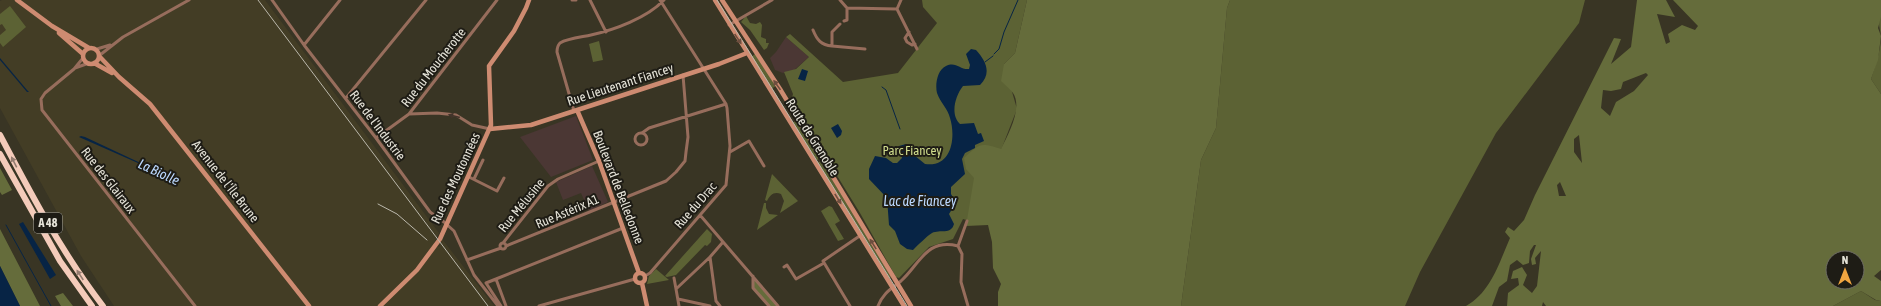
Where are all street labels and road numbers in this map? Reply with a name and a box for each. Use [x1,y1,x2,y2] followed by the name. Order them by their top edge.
[398,25,469,110] street label: Rue du Moucherotte
[565,60,676,109] street label: Rue Lieutenant Fiancey
[347,88,409,163] street label: Rue de l'Industrie
[783,96,842,179] street label: Route de Grenoble
[590,128,647,246] street label: Boulevard de Belledonne
[428,130,483,226] street label: Rue des Moutonnées
[189,137,262,225] street label: Avenue de l'Île Brune
[78,144,139,217] street label: Rue des Glairaux
[495,175,548,235] street label: Rue Mélusine
[671,179,720,232] street label: Rue du Drac
[533,191,601,232] street label: Rue Astérix A1
[34,213,62,233] road number: A 48

